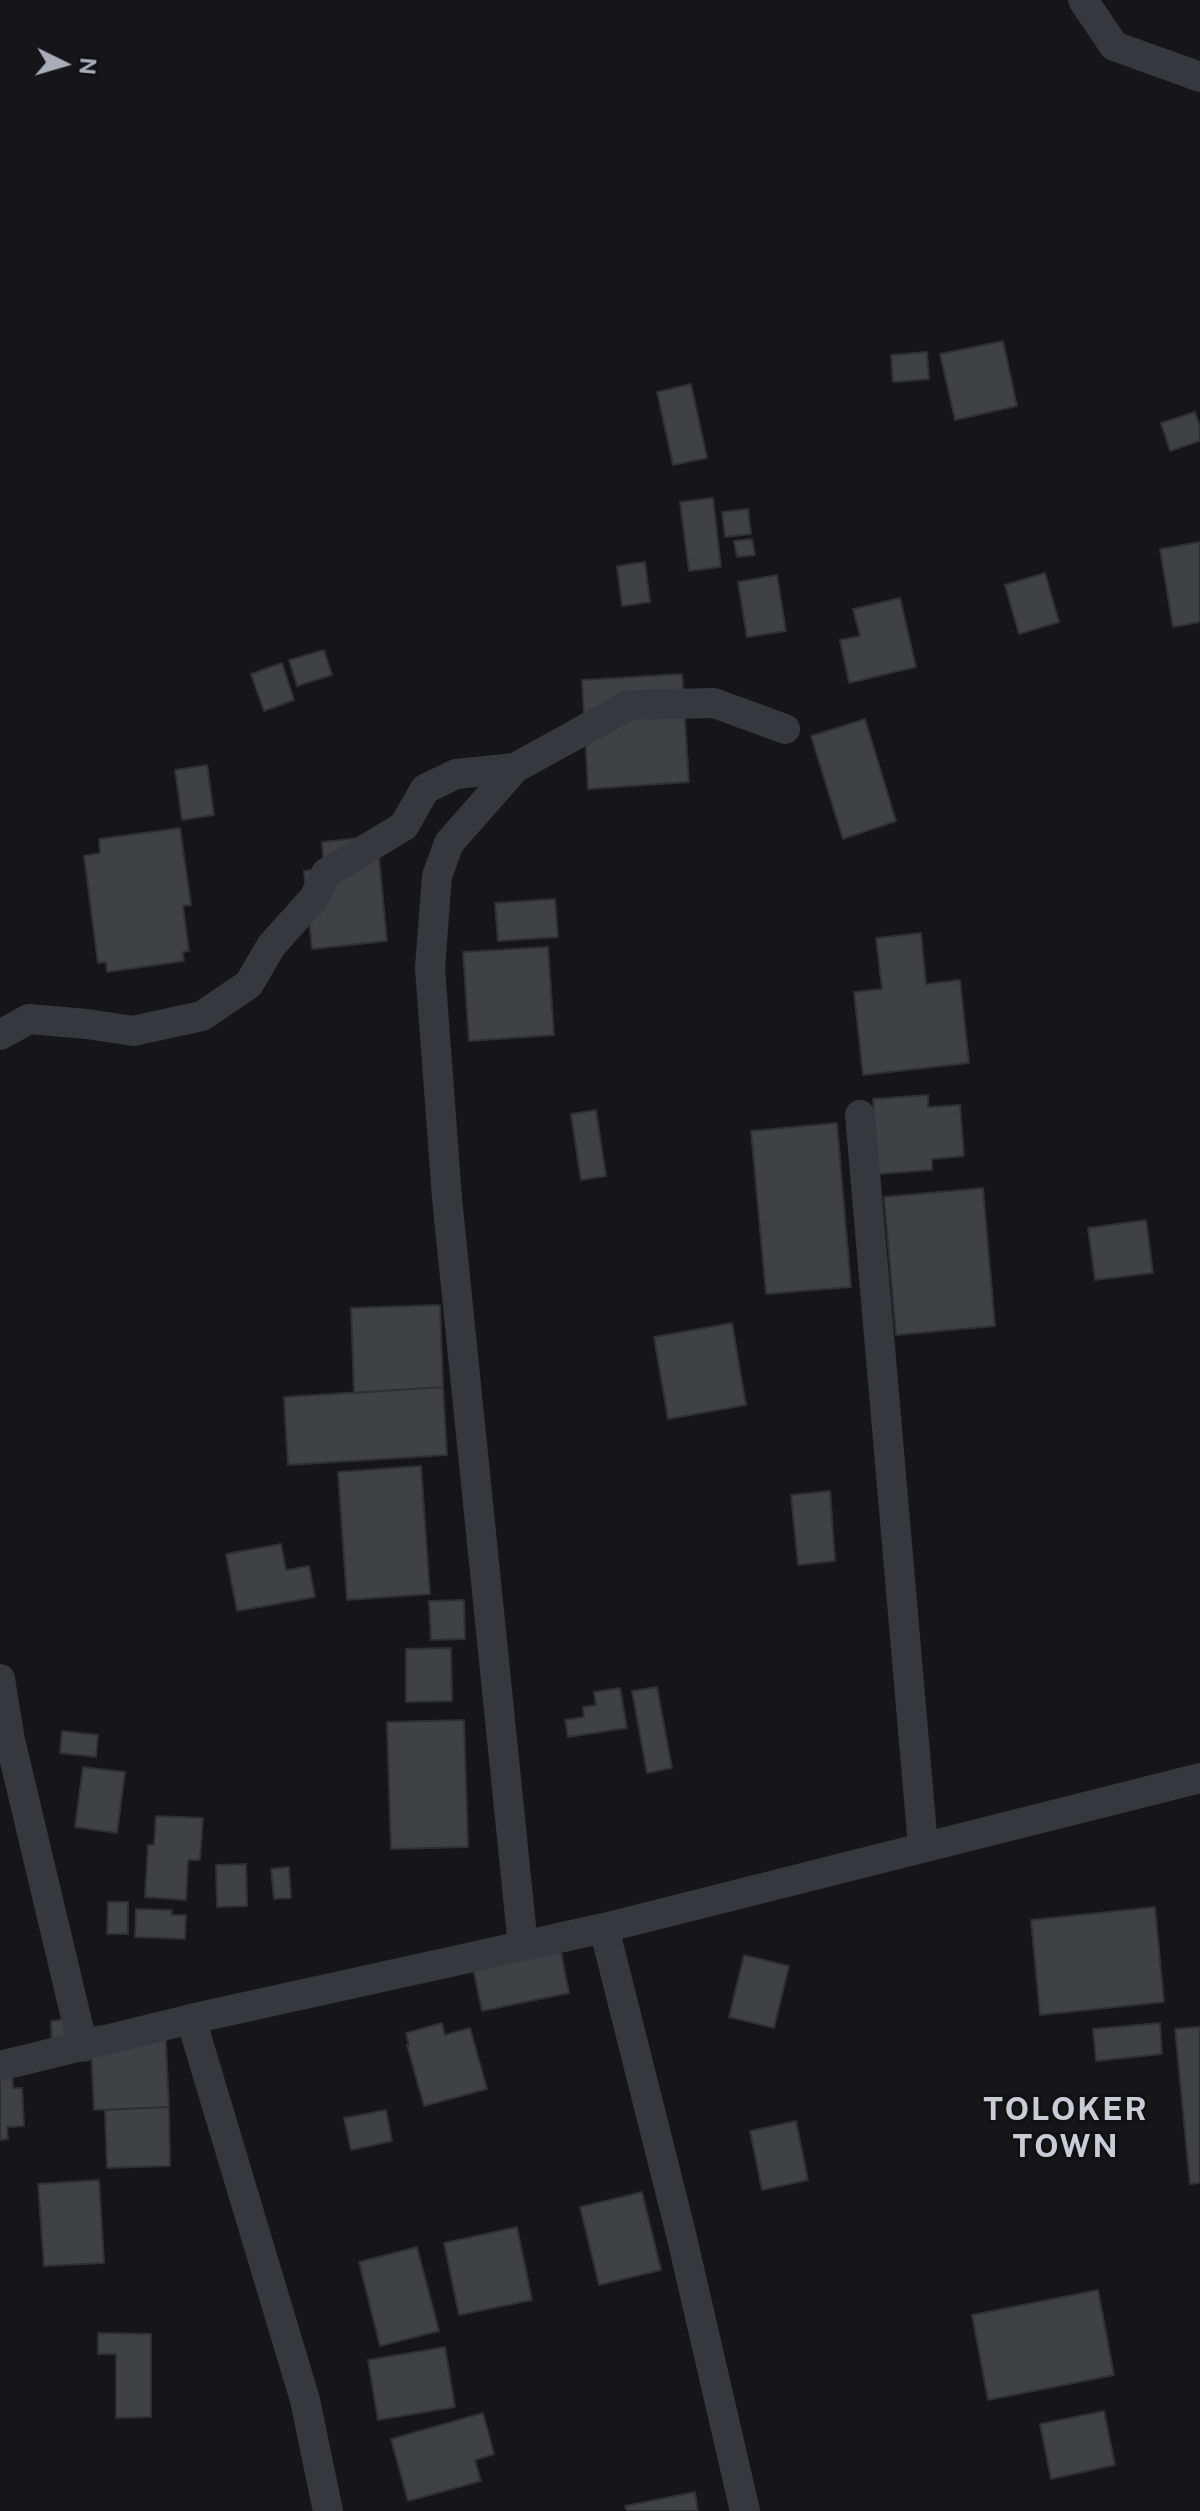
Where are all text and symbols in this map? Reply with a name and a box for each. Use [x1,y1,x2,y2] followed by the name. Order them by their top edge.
[24,24,104,104] north arrow
[74,56,102,76] text: N
[983,2091,1149,2166] district label: TOLOKER TOWN

